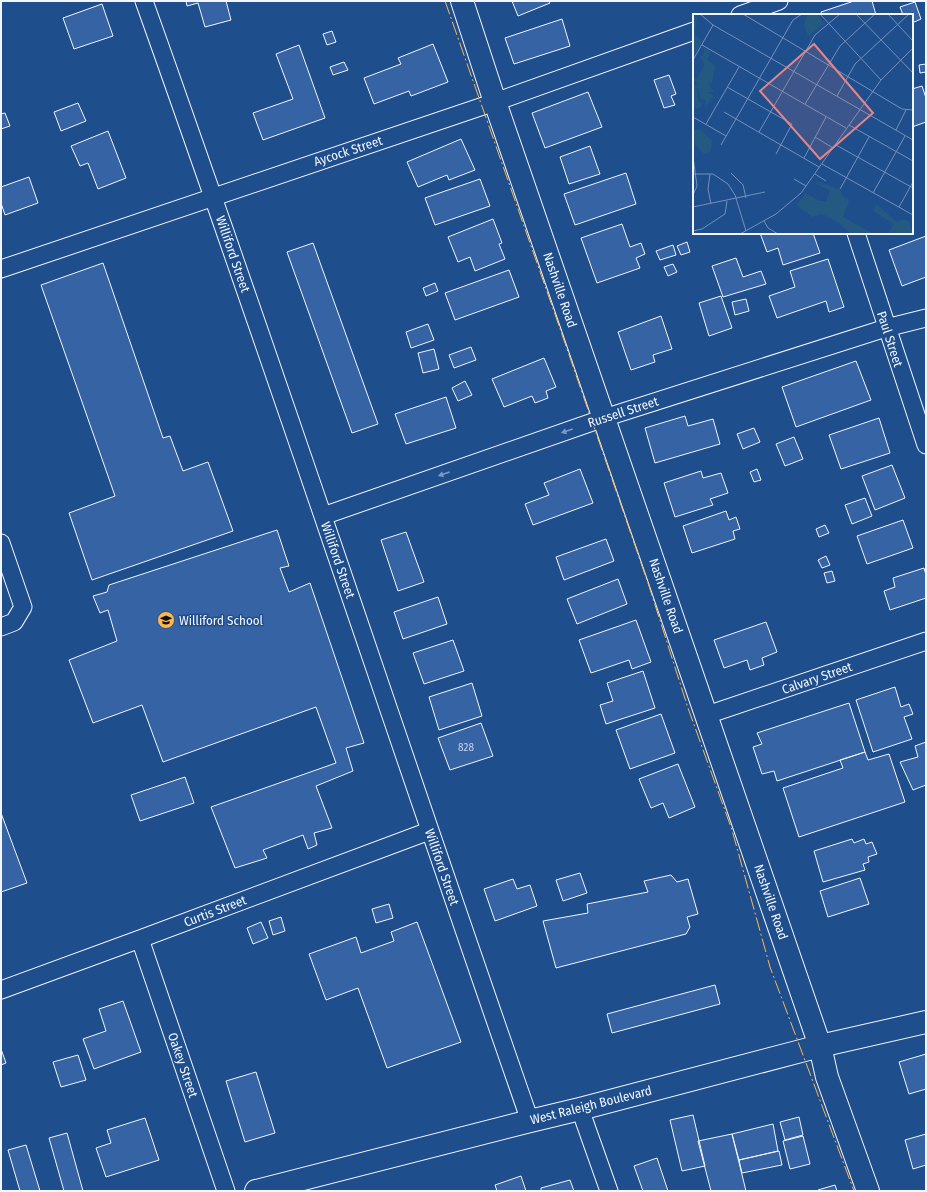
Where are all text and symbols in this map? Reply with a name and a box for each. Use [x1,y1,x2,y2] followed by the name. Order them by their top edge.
[693,14,913,234] inset map
[312,133,385,169] street label: Aycock Street
[213,214,253,295] street label: Williford Street
[540,250,580,330] street label: Nashville Road
[874,309,906,369] street label: Paul Street
[586,393,661,430] street label: Russell Street
[561,428,573,434] one-way arrow
[438,471,450,477] one-way arrow
[318,520,358,601] street label: Williford Street
[646,556,686,636] street label: Nashville Road
[156,610,176,630] school or university icon: Williford School
[179,613,264,628] place label: Williford School
[780,659,855,697] street label: Calvary Street
[458,741,474,754] house number: 828
[422,827,462,908] street label: Williford Street
[751,862,791,942] street label: Nashville Road
[182,892,249,930] street label: Curtis Street
[165,1031,201,1100] street label: Oakey Street
[529,1083,653,1127] street label: West Raleigh Boulevard

